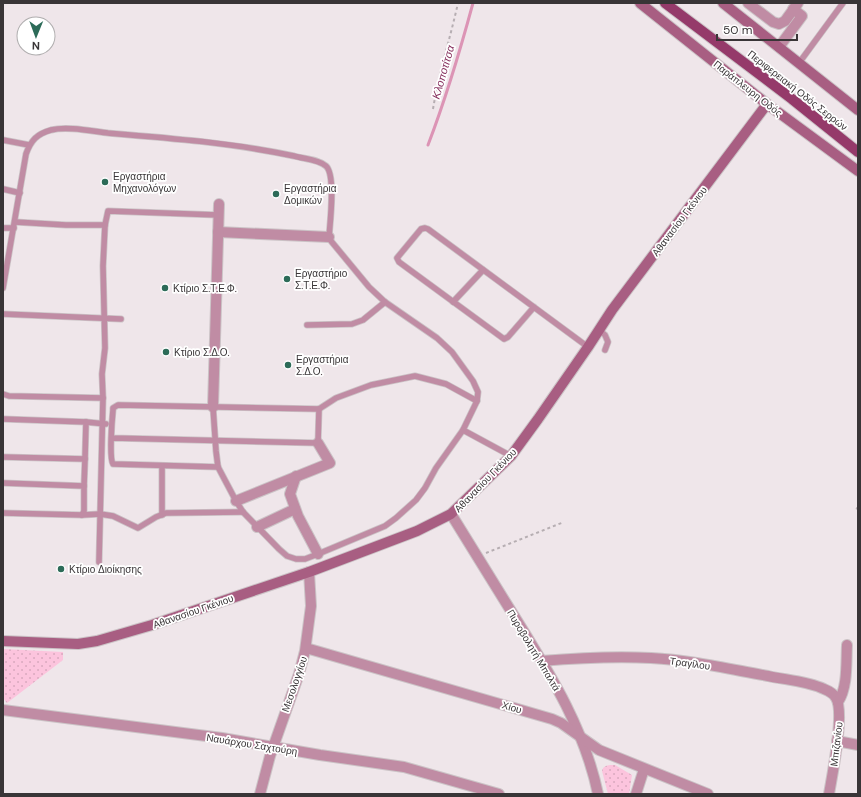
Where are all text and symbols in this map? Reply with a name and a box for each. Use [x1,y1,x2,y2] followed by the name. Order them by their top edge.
[16,16,56,56] north arrow
[717,16,797,42] scale bar
[723,22,752,38] text: 50 m
[32,39,40,53] text: N
[429,43,458,100] water label: Κλοποτίτσα
[745,47,850,133] street label: Περιφερειακή Οδός Σερρών
[711,58,785,119] street label: Παράπλευρη Οδός
[113,170,176,195] place label: Εργαστήρια Μηχανολόγων
[100,177,110,187] marker: Εργαστήρια Μηχανολόγων
[284,182,337,207] place label: Εργαστήρια Δομικών
[649,184,710,259] street label: Αθανασίου Γκένιου
[271,189,281,199] marker: Εργαστήρια Δομικών
[295,267,348,292] place label: Εργαστήριο Σ.Τ.Ε.Φ.
[282,274,292,284] marker: Εργαστήριο Σ.Τ.Ε.Φ.
[173,282,237,295] place label: Κτίριο Σ.Τ.Ε.Φ.
[160,283,170,293] marker: Κτίριο Σ.Τ.Ε.Φ.
[174,346,230,359] place label: Κτίριο Σ.Δ.Ο.
[161,347,171,357] marker: Κτίριο Σ.Δ.Ο.
[296,353,349,378] place label: Εργαστήρια Σ.Δ.Ο.
[283,360,293,370] marker: Εργαστήρια Σ.Δ.Ο.
[451,446,519,515] street label: Αθανασίου Γκένιου
[69,563,142,576] place label: Κτίριο Διοίκησης
[56,564,66,574] marker: Κτίριο Διοίκησης
[151,592,235,631] street label: Αθανασίου Γκένιου
[504,607,563,694] street label: Πυροβολητή Μπαλτά
[669,654,711,673] street label: Τραγίλου
[279,655,310,714] street label: Μεσολογγίου
[500,698,523,716] street label: Χίου
[827,721,846,767] street label: Μπιζανίου
[206,731,298,758] street label: Ναυάρχου Σαχτούρη

